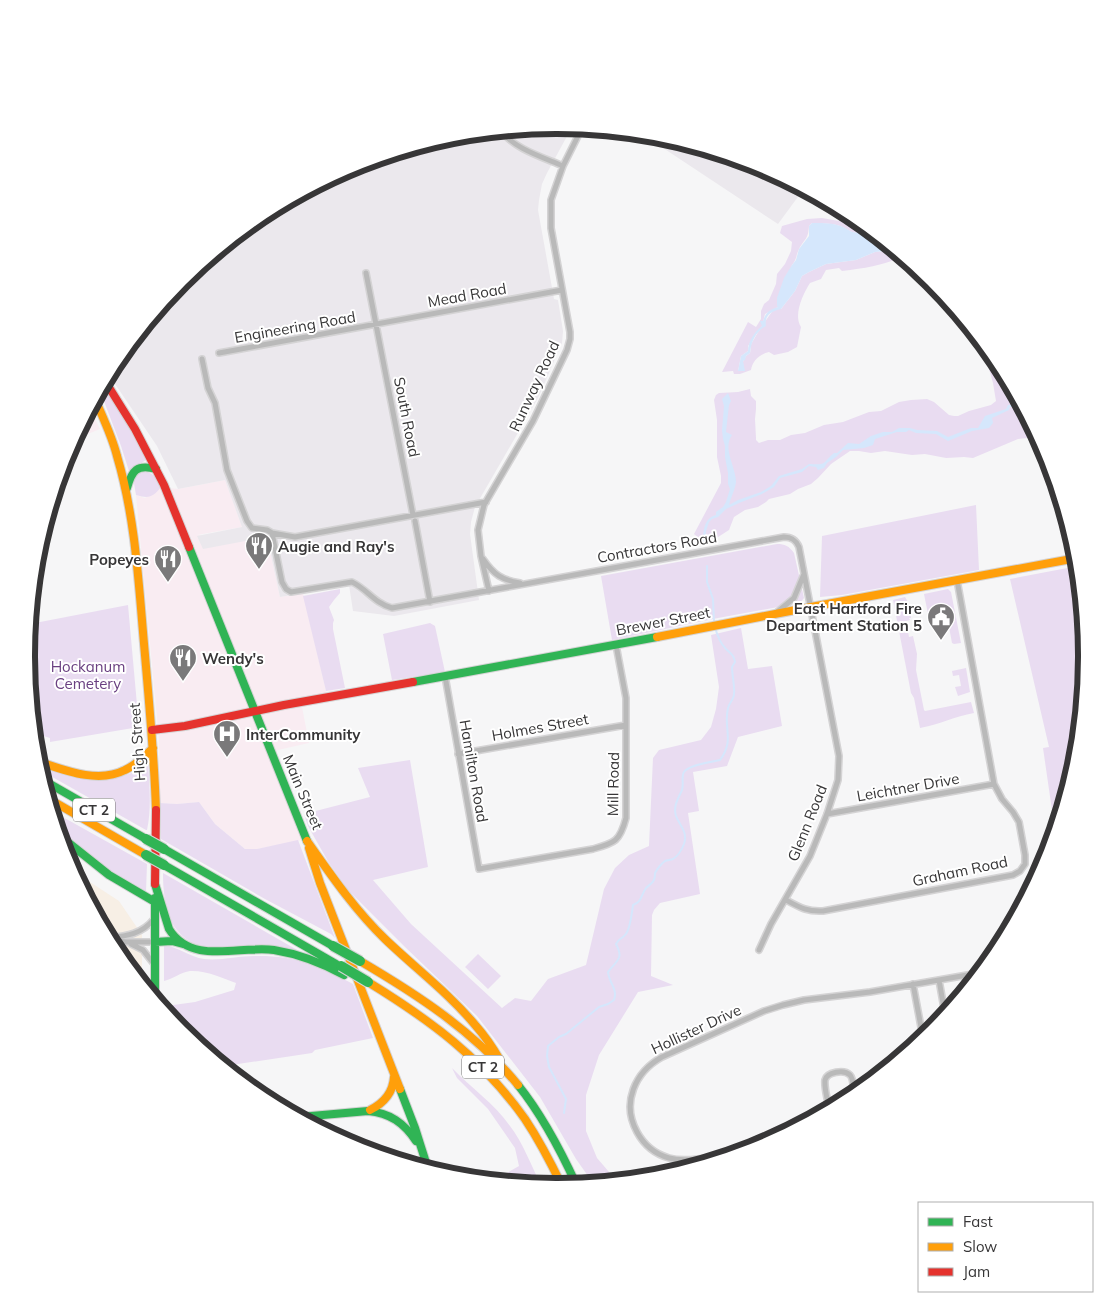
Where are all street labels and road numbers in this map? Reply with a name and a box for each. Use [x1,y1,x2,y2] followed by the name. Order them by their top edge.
[426,279,508,311] street label: Mead Road
[233,307,357,347] street label: Engineering Road
[505,337,563,435] street label: Runway Road
[390,375,424,459] street label: South Road
[596,527,718,567] street label: Contractors Road
[614,603,712,639] street label: Brewer Street
[125,702,149,782] street label: High Street
[490,709,590,745] street label: Holmes Street
[456,718,492,824] street label: Hamilton Road
[279,752,327,832] street label: Main Street
[603,752,623,816] street label: Mill Road
[855,769,961,805] street label: Leichtner Drive
[783,782,831,864] street label: Glenn Road
[73,798,115,822] road number: CT 2
[911,852,1009,890] street label: Graham Road
[648,1000,744,1058] street label: Hollister Drive
[462,1056,504,1078] road number: CT 2

